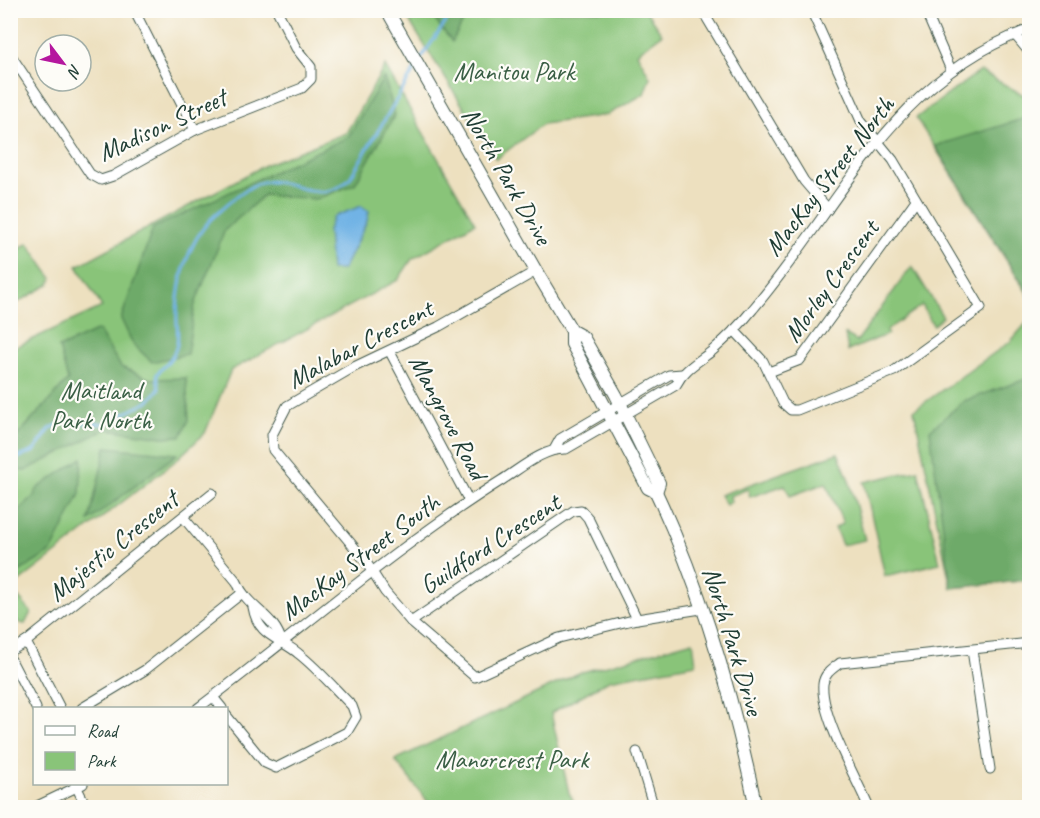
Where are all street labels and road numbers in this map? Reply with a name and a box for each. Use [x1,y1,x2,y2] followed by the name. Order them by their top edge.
[93,79,235,169] street label: Madison Street
[756,89,902,262] street label: MacKay Street North
[454,101,561,253] street label: North Park Drive
[776,212,888,348] street label: Morley Crescent
[282,291,440,396] street label: Malabar Crescent
[401,349,496,488] street label: Mangrove Road
[41,481,188,609] street label: Majestic Crescent
[274,485,448,628] street label: MacKay Street South
[413,485,569,602] street label: Guildford Crescent
[695,563,772,722] street label: North Park Drive

